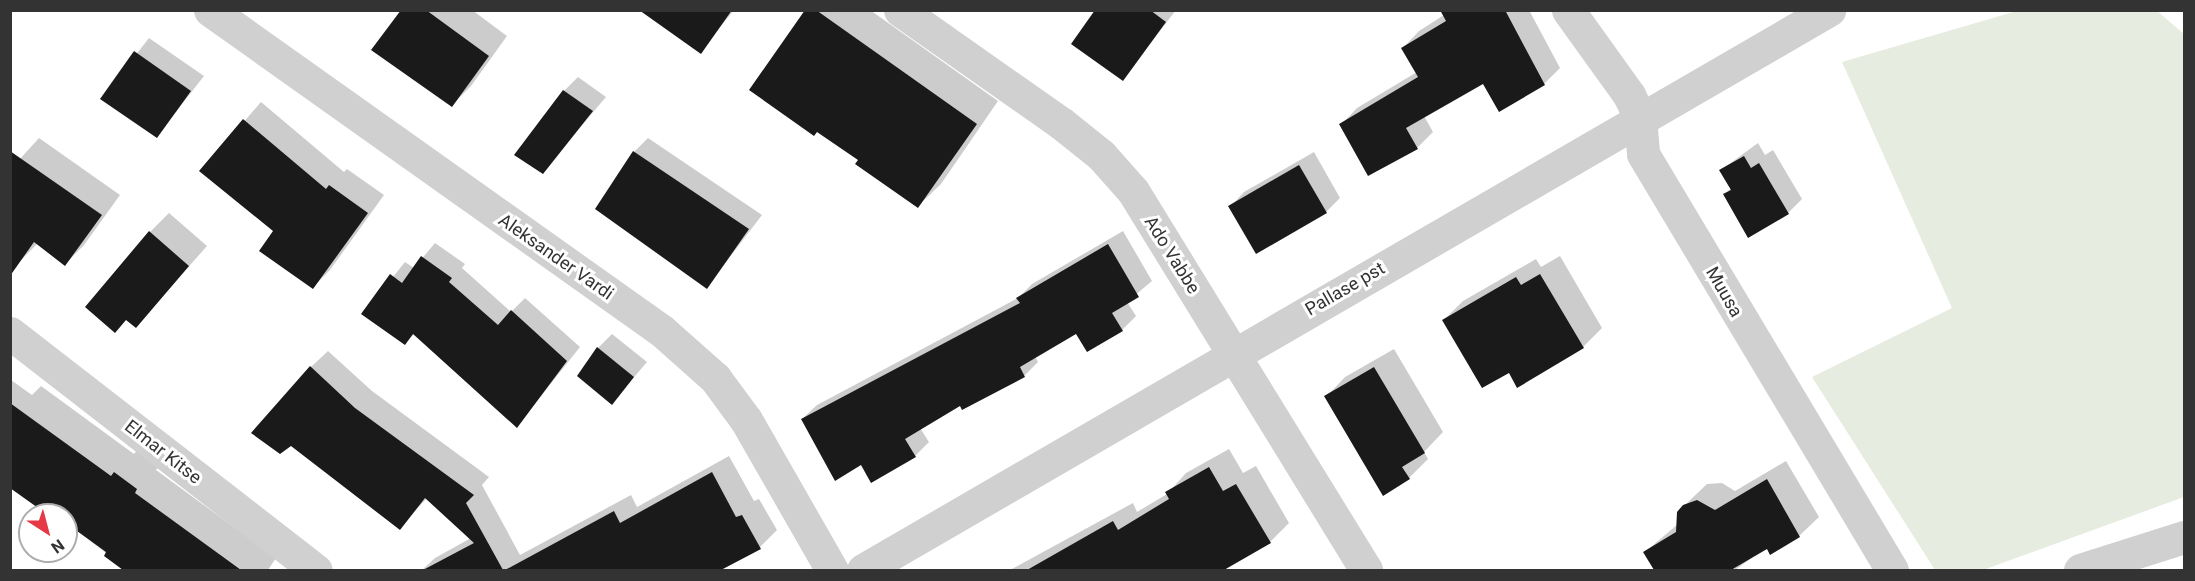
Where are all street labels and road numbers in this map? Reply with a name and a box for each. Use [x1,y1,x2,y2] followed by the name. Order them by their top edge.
[494,209,618,305] street label: Aleksander Vardi
[1140,212,1204,298] street label: Ado Vabbe
[1301,258,1389,320] street label: Pallase pst
[1701,263,1747,321] street label: Muusa
[120,415,206,489] street label: Elmar Kitse

